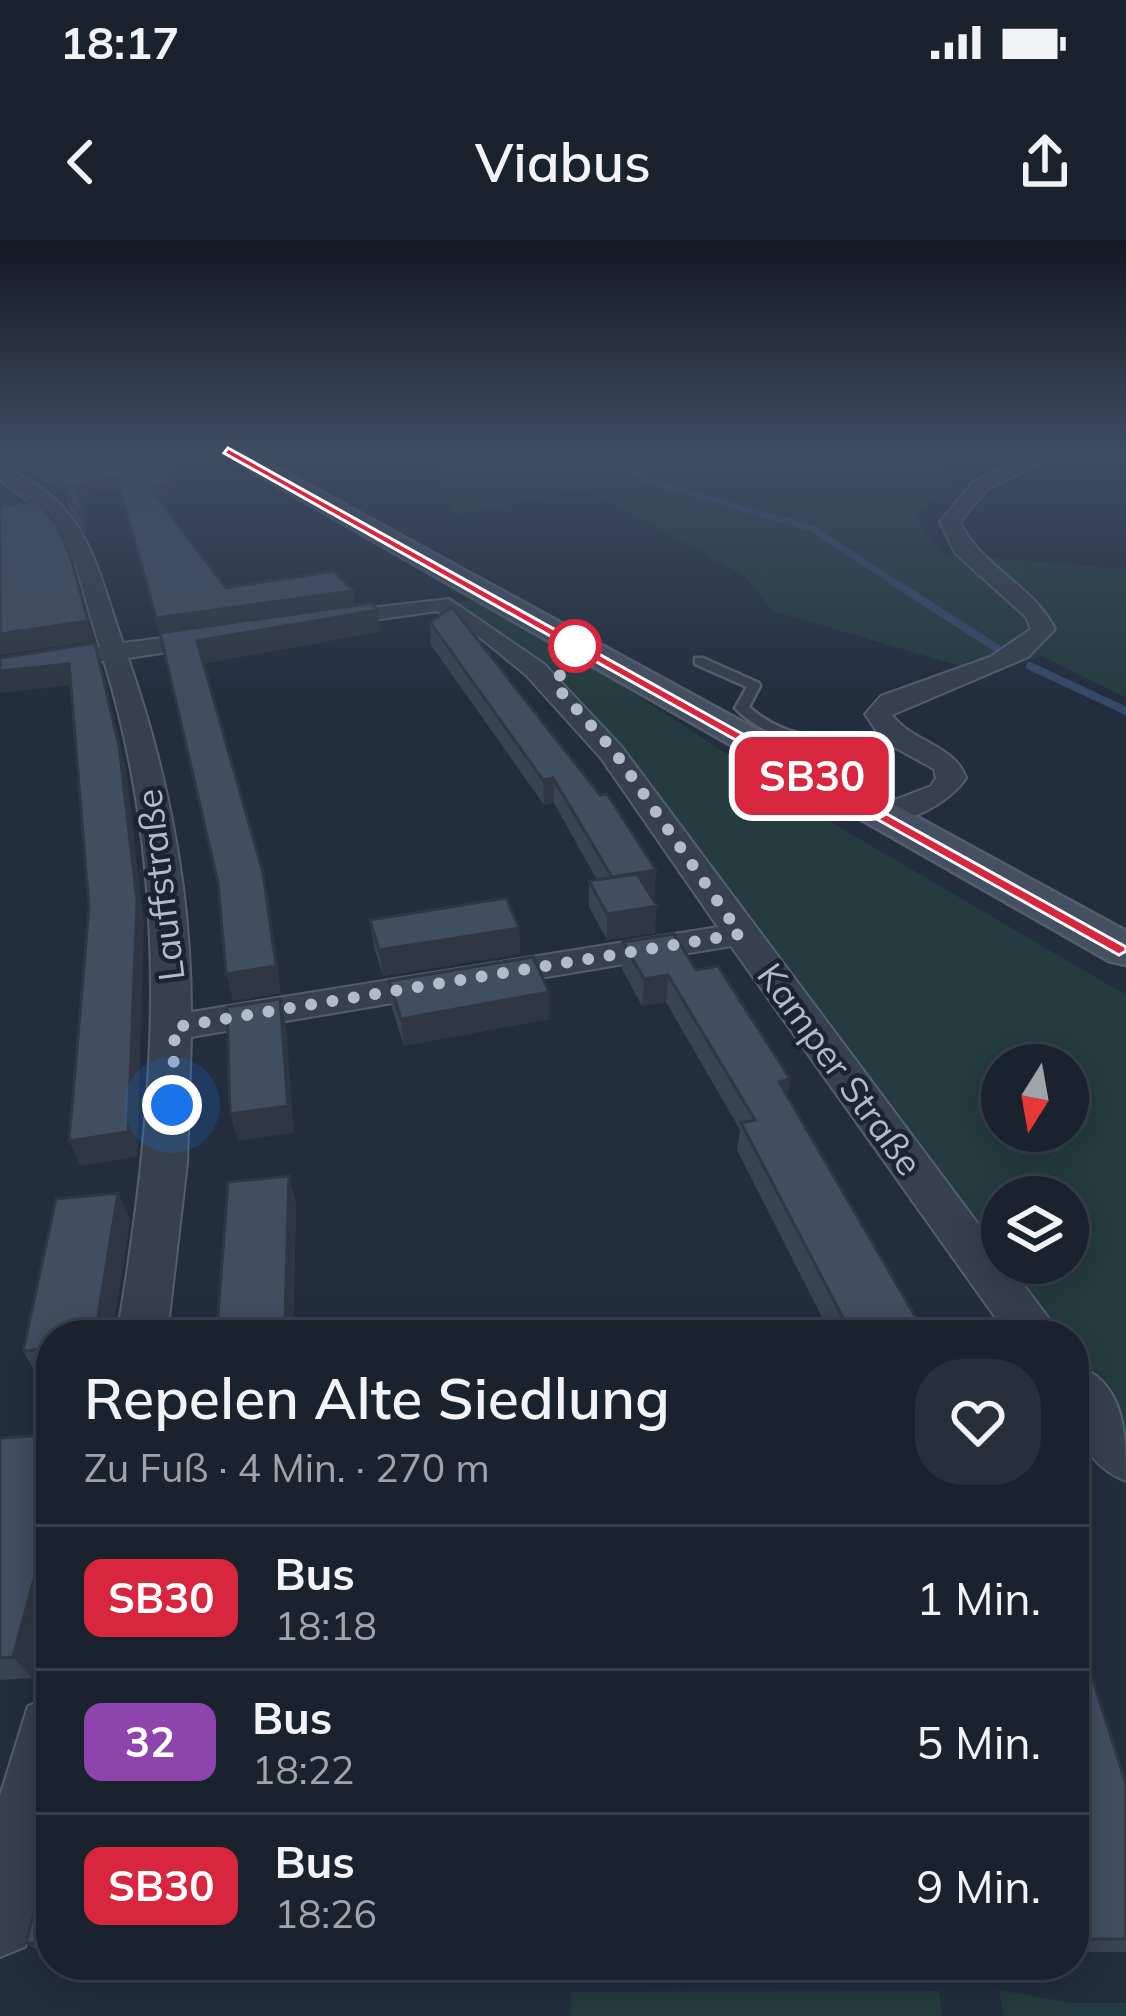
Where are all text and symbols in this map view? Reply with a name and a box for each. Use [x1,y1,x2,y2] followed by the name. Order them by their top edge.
[60,14,179,70] text: 18:17
[475,128,651,196] text: Viabus
[48,129,114,195] icon: back
[1012,129,1078,195] icon: share
[550,621,600,671] unlabelled marker
[728,737,896,815] line badge: SB30
[759,749,865,802] text: SB30
[125,787,194,983] street label: Lauffstraße
[748,954,933,1184] street label: Kamper Straße
[981,1044,1089,1152] north arrow
[981,1044,1089,1284] map controls
[142,1075,202,1135] your location
[981,1176,1089,1284] button: layers
[915,1359,1041,1485] button: heart
[84,1362,670,1433] text: Repelen Alte Siedlung
[84,1443,490,1492] text: Zu Fuß · 4 Min. · 270 m
[274,1545,355,1601] text: Bus
[916,1570,1041,1626] text: 1 Min.
[108,1571,214,1624] text: SB30
[274,1601,377,1650] text: 18:18
[252,1689,332,1745] text: Bus
[916,1714,1041,1770] text: 5 Min.
[125,1715,175,1768] text: 32
[252,1745,355,1794] text: 18:22
[274,1833,355,1889] text: Bus
[916,1858,1041,1914] text: 9 Min.
[108,1859,214,1912] text: SB30
[274,1889,377,1938] text: 18:26

